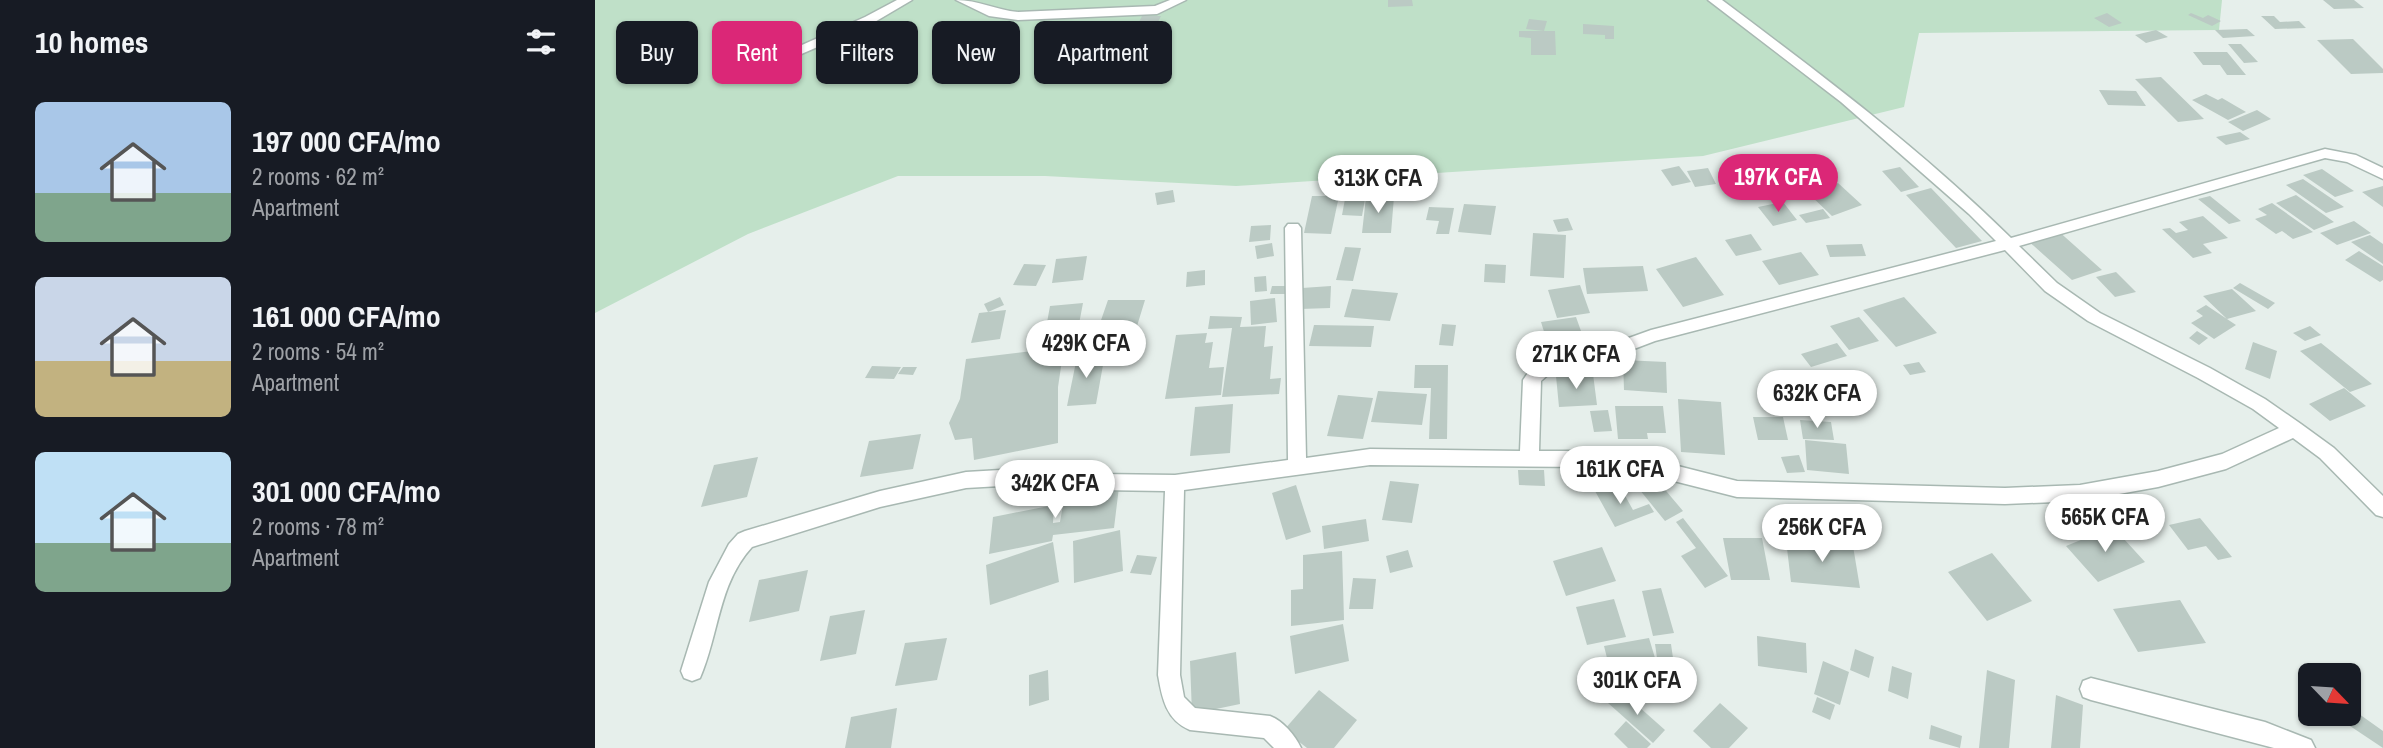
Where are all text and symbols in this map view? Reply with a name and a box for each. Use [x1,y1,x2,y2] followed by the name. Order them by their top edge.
[616,21,698,84] chip: Buy
[712,21,802,84] chip: Rent
[816,21,918,84] chip: Filters
[932,21,1020,84] chip: New
[1034,21,1172,84] chip: Apartment
[35,22,149,62] text: 10 homes
[522,23,560,61] icon: filters
[252,121,441,161] text: 197 000 CFA/mo
[91,130,175,214] icon: home
[1706,154,1850,214] pin: 197K CFA
[1306,156,1450,215] pin: 313K CFA
[252,161,384,192] text: 2 rooms · 62 m²
[1734,161,1822,192] text: 197K CFA
[1334,162,1422,193] text: 313K CFA
[252,192,339,223] text: Apartment
[252,296,441,336] text: 161 000 CFA/mo
[91,305,175,389] icon: home
[1014,320,1158,380] pin: 429K CFA
[1042,327,1130,358] text: 429K CFA
[1504,332,1648,391] pin: 271K CFA
[252,336,384,367] text: 2 rooms · 54 m²
[1532,338,1620,369] text: 271K CFA
[252,367,339,398] text: Apartment
[1745,370,1889,430] pin: 632K CFA
[1773,377,1861,408] text: 632K CFA
[1548,447,1692,506] pin: 161K CFA
[1576,453,1664,484] text: 161K CFA
[983,461,1127,520] pin: 342K CFA
[1011,467,1099,498] text: 342K CFA
[252,471,441,511] text: 301 000 CFA/mo
[91,480,175,564] icon: home
[2033,494,2177,554] pin: 565K CFA
[2061,501,2149,532] text: 565K CFA
[1750,504,1894,564] pin: 256K CFA
[252,511,384,542] text: 2 rooms · 78 m²
[1778,511,1866,542] text: 256K CFA
[252,542,339,573] text: Apartment
[1565,658,1709,717] pin: 301K CFA
[2298,663,2361,726] north arrow
[2298,663,2361,726] map controls
[1593,664,1681,695] text: 301K CFA

